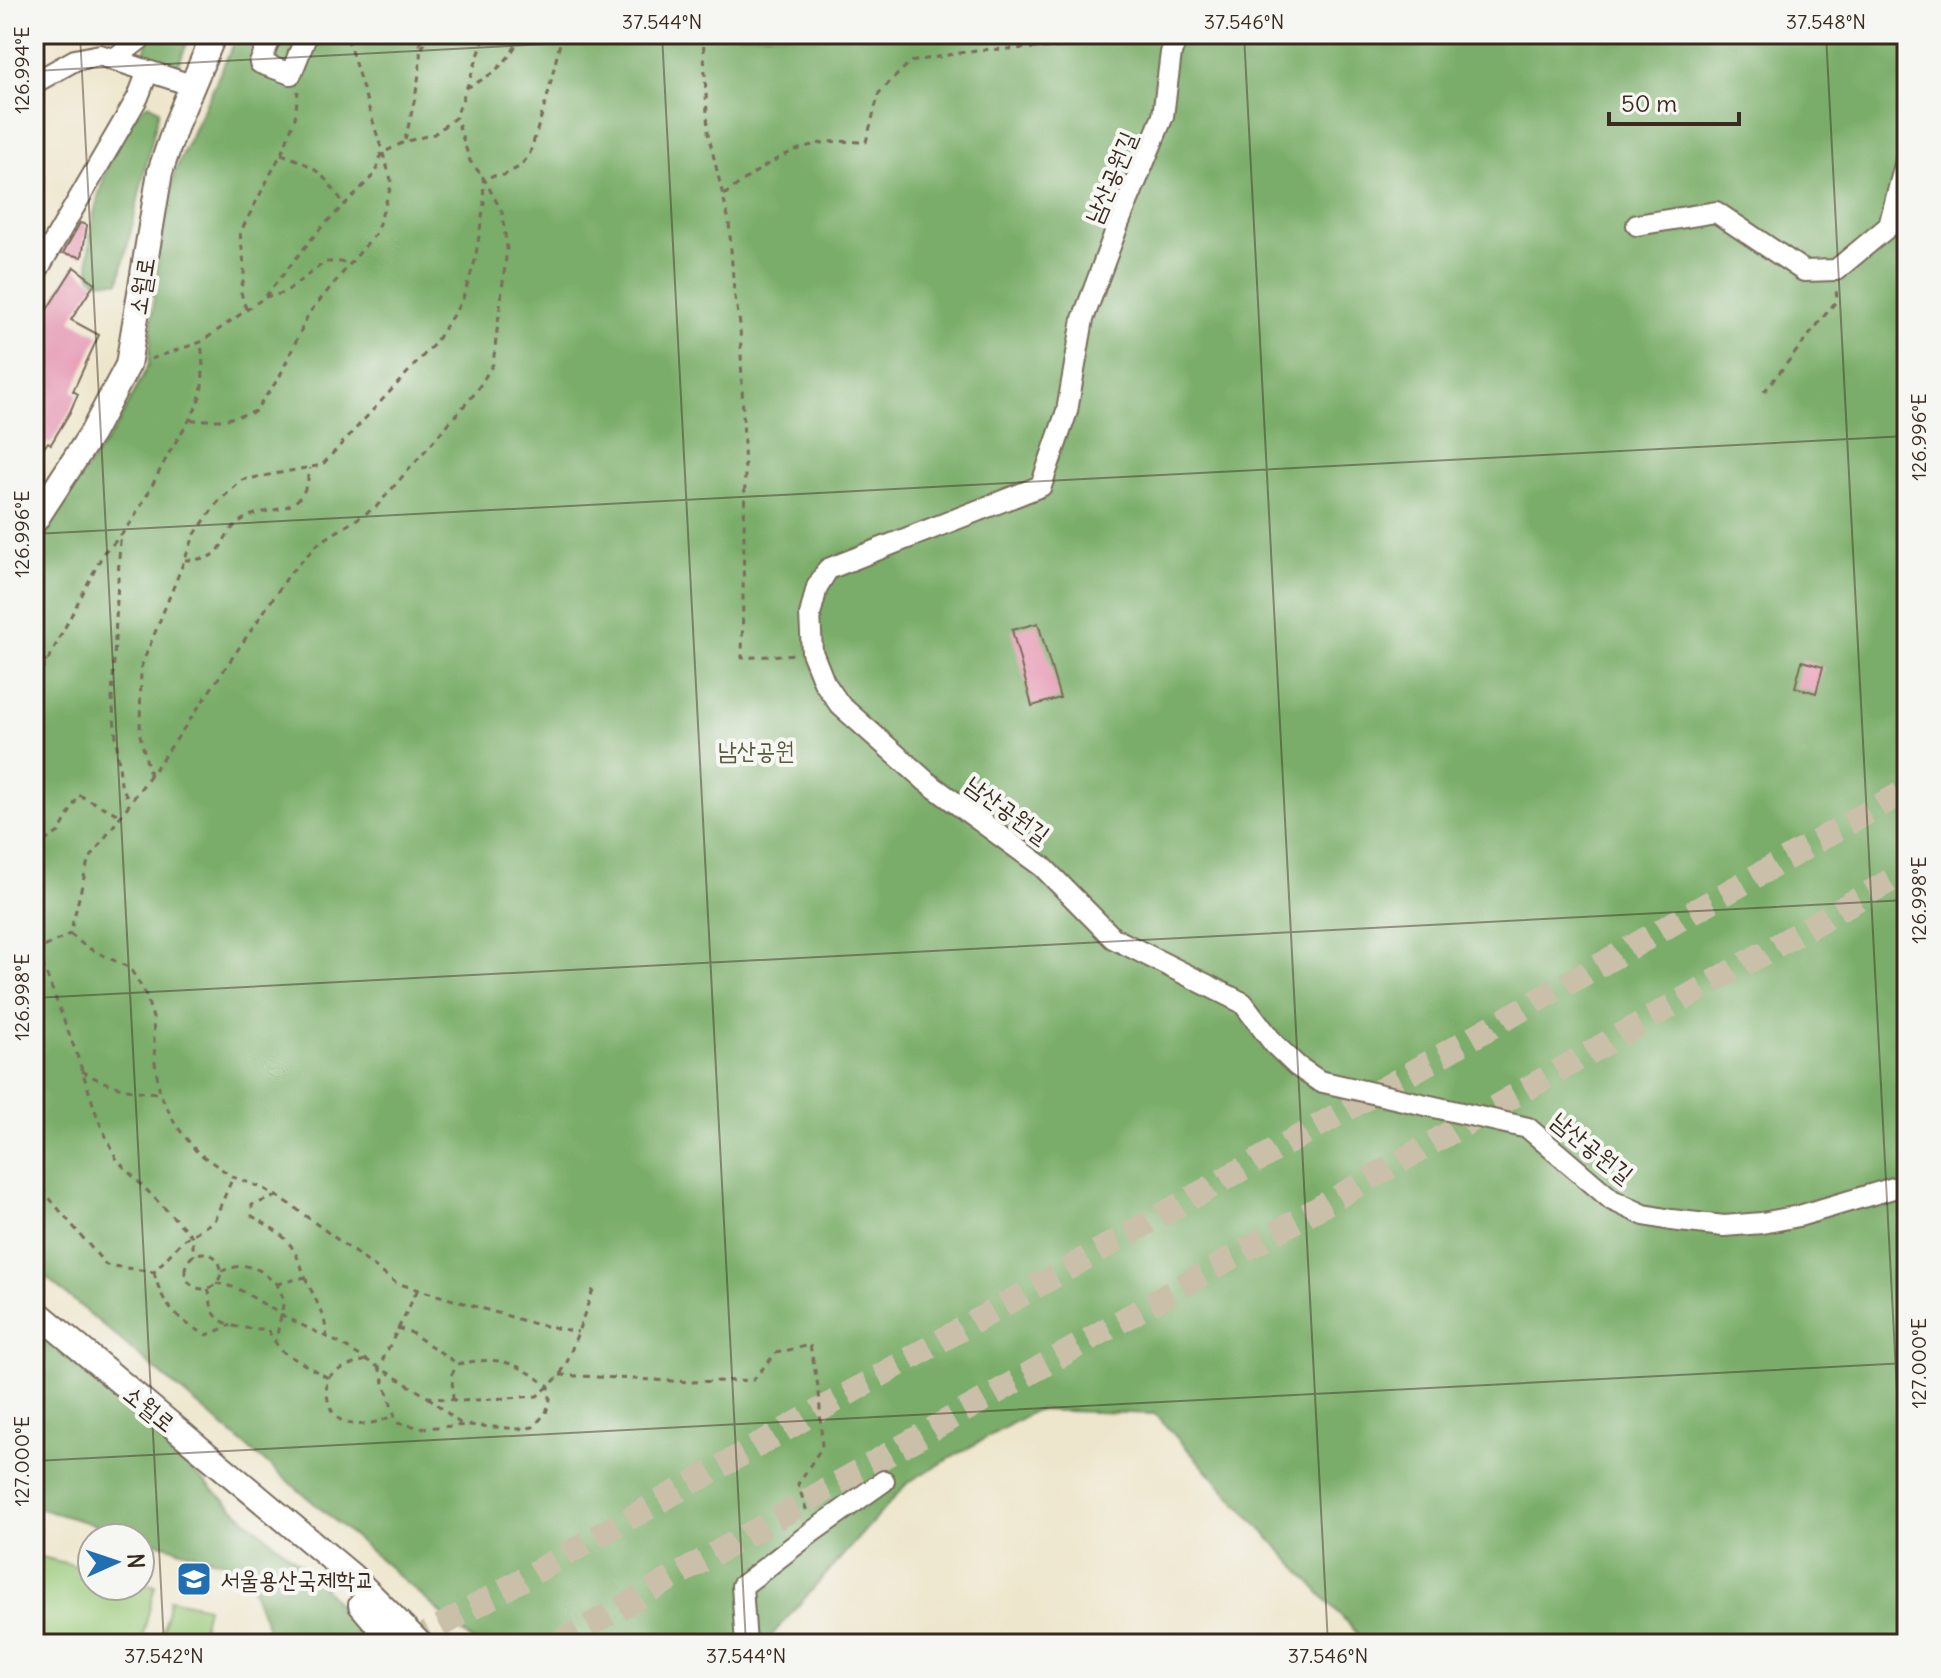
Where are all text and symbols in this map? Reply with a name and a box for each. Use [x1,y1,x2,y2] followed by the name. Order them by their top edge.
[622,9,702,34] text: 37.544°N
[1204,9,1284,34] text: 37.546°N
[1786,9,1866,34] text: 37.548°N
[9,26,34,114] text: 126.994°E
[1609,76,1739,126] scale bar
[1621,88,1677,118] text: 50 m
[1077,127,1143,227] street label: 남산공원길
[122,255,160,317] street label: 소월로
[1906,393,1931,481] text: 126.996°E
[9,490,34,578] text: 126.996°E
[717,735,795,765] park label: 남산공원
[960,768,1056,850] street label: 남산공원길
[1906,856,1931,944] text: 126.998°E
[9,953,34,1041] text: 126.998°E
[1546,1105,1640,1189] street label: 남산공원길
[1906,1318,1931,1408] text: 127.000°E
[118,1378,182,1438] street label: 소월로
[9,1416,34,1506] text: 127.000°E
[76,1522,156,1602] north arrow
[122,1553,150,1569] text: N
[175,1560,213,1598] school or university icon: 서울용산국제학교
[220,1564,375,1594] place label: 서울용산국제학교
[124,1643,204,1668] text: 37.542°N
[706,1643,786,1668] text: 37.544°N
[1288,1643,1368,1668] text: 37.546°N

